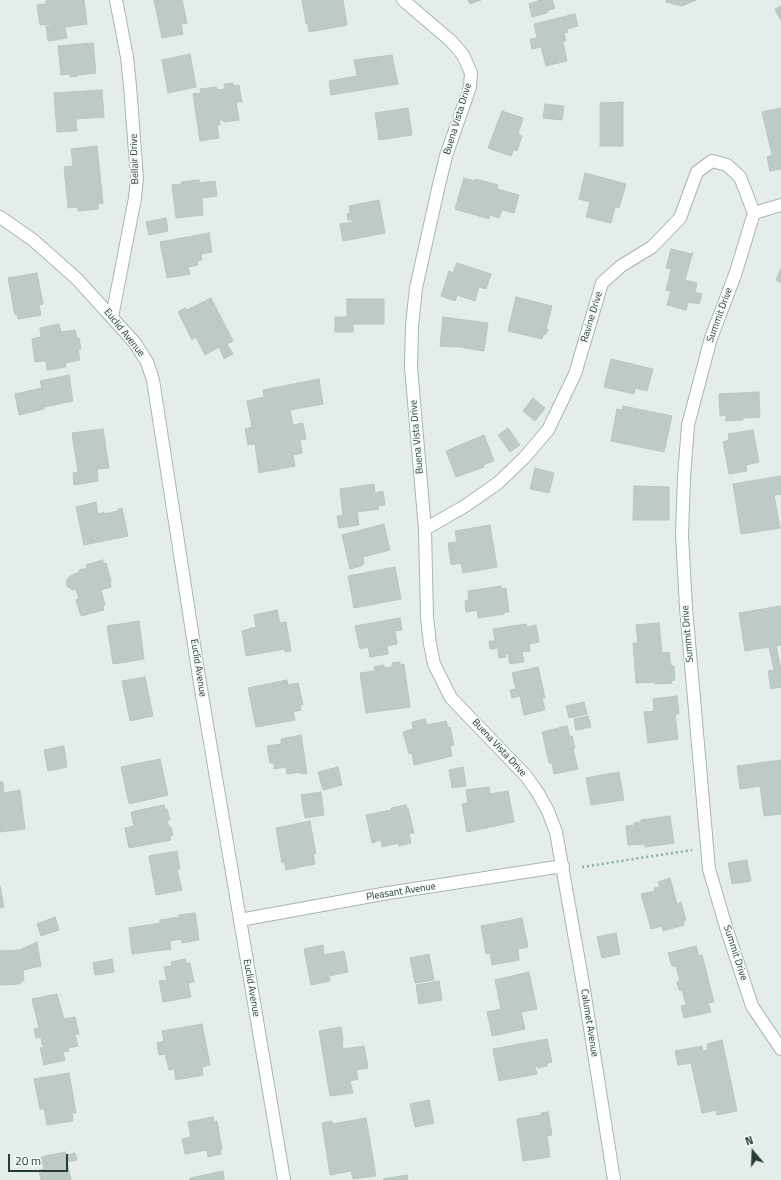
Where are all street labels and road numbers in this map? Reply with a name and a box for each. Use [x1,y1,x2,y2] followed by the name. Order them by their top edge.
[441,82,475,156] street label: Buena Vista Drive
[128,134,142,184] street label: Bellair Drive
[705,286,735,344] street label: Summit Drive
[579,290,605,344] street label: Ravine Drive
[101,307,147,359] street label: Euclid Avenue
[408,399,426,475] street label: Buena Vista Drive
[680,605,696,663] street label: Summit Drive
[188,638,208,698] street label: Euclid Avenue
[469,717,529,779] street label: Buena Vista Drive
[365,881,437,903] street label: Pleasant Avenue
[720,924,750,982] street label: Summit Drive
[240,958,262,1018] street label: Euclid Avenue
[578,988,600,1058] street label: Calumet Avenue

